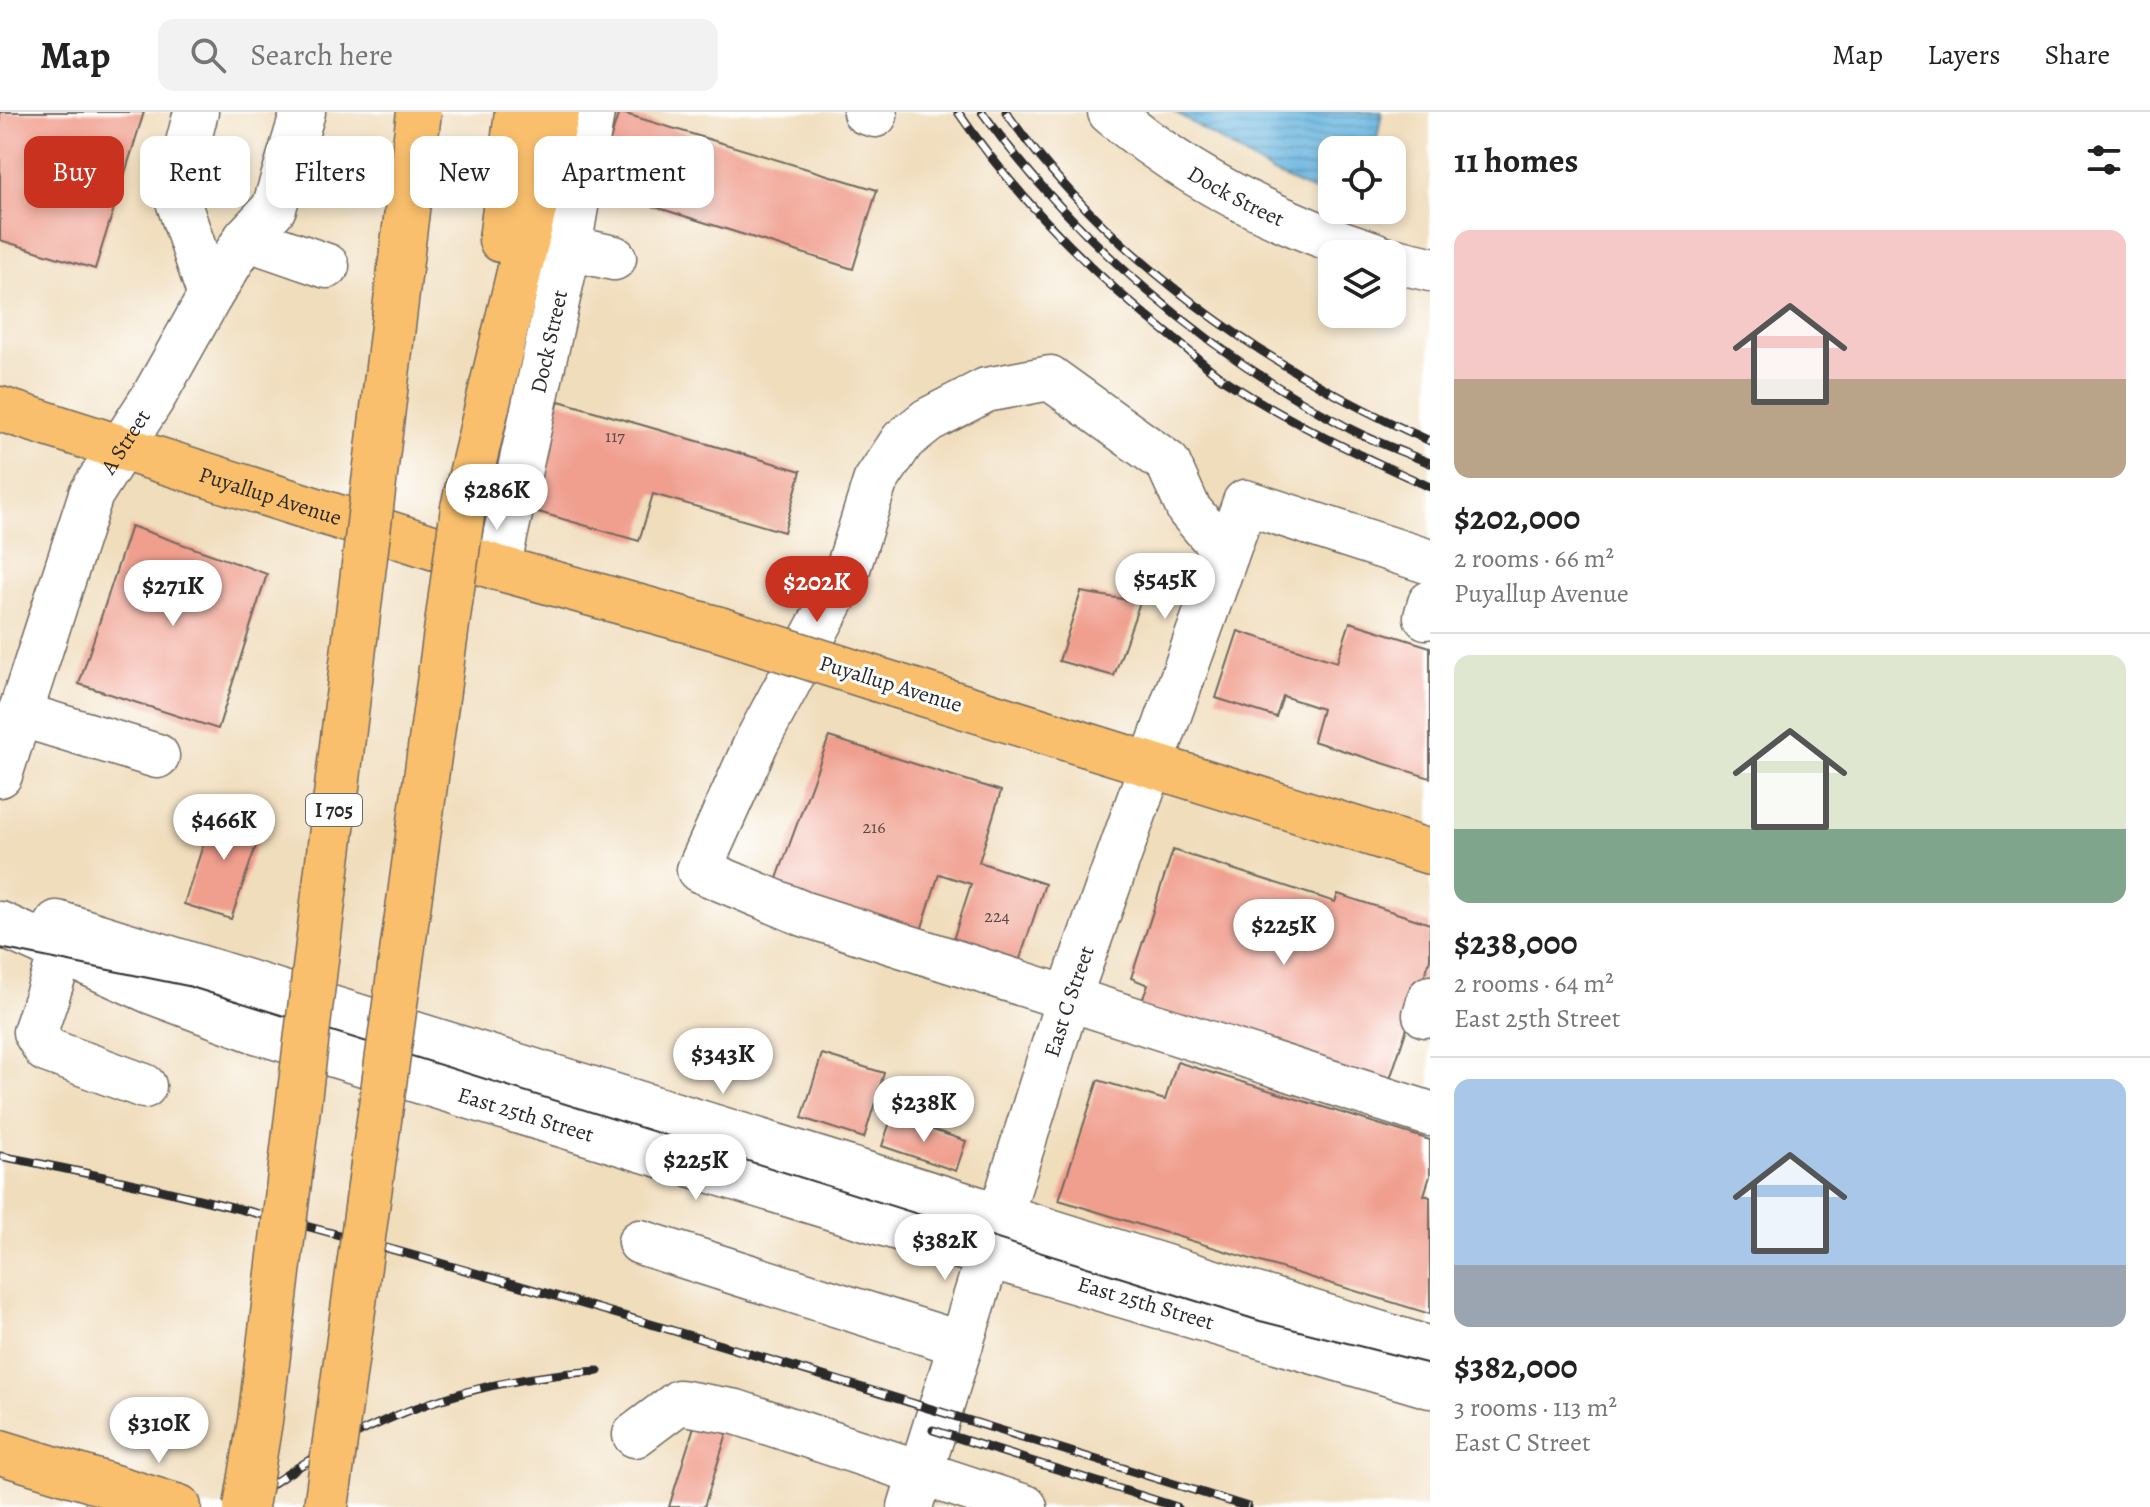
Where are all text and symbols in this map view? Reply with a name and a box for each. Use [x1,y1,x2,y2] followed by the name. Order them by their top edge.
[158,19,718,91] search box
[40,29,110,81] text: Map
[186,33,230,77] icon: search
[250,35,393,75] text: Search here
[1832,36,1883,74] text: Map
[1927,36,2000,74] text: Layers
[2044,36,2110,74] text: Share
[24,136,124,208] chip: Buy
[140,136,250,208] chip: Rent
[266,136,394,208] chip: Filters
[410,136,518,208] chip: New
[534,136,714,208] chip: Apartment
[1318,136,1406,328] map controls
[1318,136,1406,224] button: locate
[1454,137,1578,184] text: 11 homes
[2082,138,2126,182] icon: filters
[1182,159,1289,234] street label: Dock Street
[1318,240,1406,328] button: layers
[1718,282,1862,426] icon: home
[523,287,575,396] street label: Dock Street
[93,404,158,481] street label: A Street
[605,424,625,448] house number: 117
[195,460,345,533] street label: Puyallup Avenue
[441,464,553,532] pin: $286K
[464,472,530,507] text: $286K
[1454,494,1580,541] text: $202,000
[1454,541,1614,576] text: 2 rooms · 66 m²
[1109,553,1221,621] pin: $545K
[761,556,873,624] pin: $202K
[117,560,229,628] pin: $271K
[1133,561,1197,596] text: $545K
[783,564,851,599] text: $202K
[142,568,204,603] text: $271K
[1454,576,1629,611] text: Puyallup Avenue
[816,648,966,720] street label: Puyallup Avenue
[1718,707,1862,851] icon: home
[168,794,280,862] pin: $466K
[306,794,362,826] road number: I 705
[191,802,257,837] text: $466K
[862,815,886,839] house number: 216
[1228,899,1340,967] pin: $225K
[984,904,1010,928] house number: 224
[1251,907,1317,942] text: $225K
[1454,919,1578,966] text: $238,000
[1037,942,1102,1061] street label: East C Street
[1454,966,1614,1001] text: 2 rooms · 64 m²
[1454,1001,1620,1036] text: East 25th Street
[667,1028,779,1096] pin: $343K
[691,1036,755,1071] text: $343K
[868,1076,980,1144] pin: $238K
[454,1080,597,1150] street label: East 25th Street
[891,1084,957,1119] text: $238K
[1718,1131,1862,1275] icon: home
[640,1134,752,1202] pin: $225K
[663,1142,729,1177] text: $225K
[889,1214,1001,1282] pin: $382K
[912,1222,978,1257] text: $382K
[1074,1269,1217,1338] street label: East 25th Street
[1454,1343,1578,1390] text: $382,000
[1454,1390,1617,1425] text: 3 rooms · 113 m²
[103,1397,215,1465] pin: $310K
[128,1405,190,1440] text: $310K
[1454,1425,1591,1460] text: East C Street

